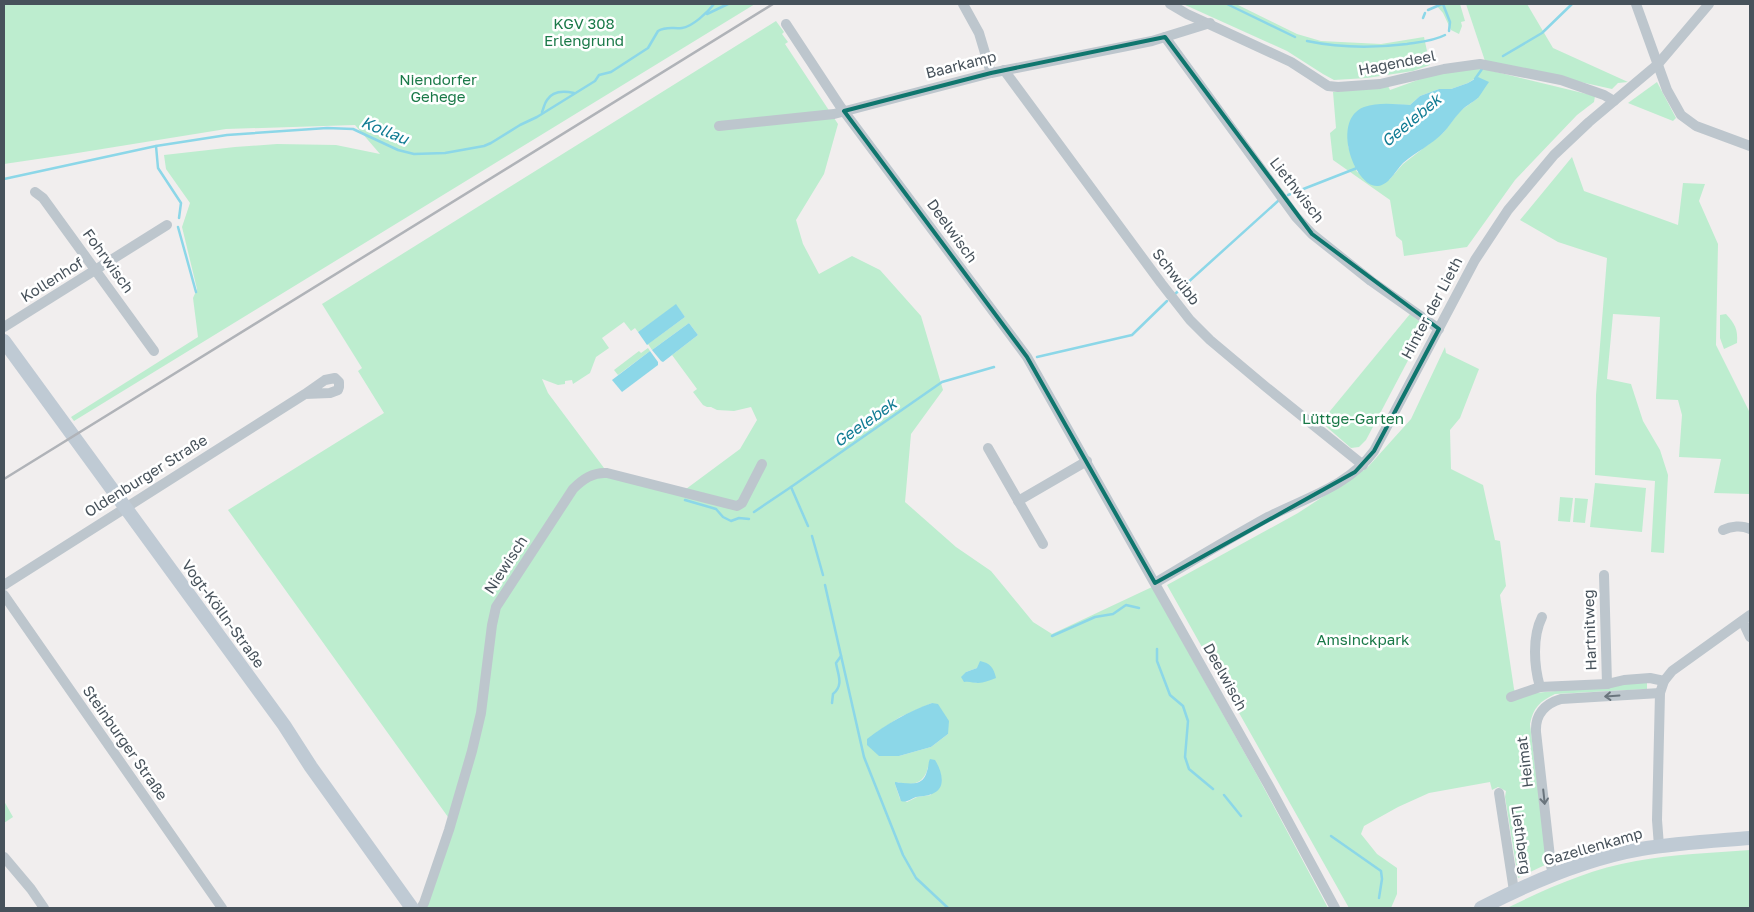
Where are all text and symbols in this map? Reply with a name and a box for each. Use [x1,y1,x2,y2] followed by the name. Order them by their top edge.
[544,14,624,49] park label: KGV 308 Erlengrund
[1357,46,1437,78] street label: Hagendeel
[924,47,998,81] street label: Baarkamp
[399,70,477,105] park label: Niendorfer Gehege
[1377,88,1447,151] water label: Geelebek
[358,111,413,149] water label: Kollau
[1267,153,1329,226] street label: Liethwisch
[924,195,982,266] street label: Deelwisch
[80,225,138,296] street label: Fohrwisch
[1149,245,1204,308] street label: Schwübb
[17,253,86,305] street label: Kollenhof
[1397,253,1466,362] street label: Hinter der Lieth
[830,392,902,451] water label: Geelebek
[1302,409,1404,427] park label: Lüttge-Garten
[81,430,210,520] street label: Oldenburger Straße
[480,532,531,597] street label: Niewisch
[179,556,269,671] street label: Vogt-Kölln-Straße
[1579,589,1599,671] street label: Hartnitweg
[1316,630,1410,648] park label: Amsinckpark
[1200,640,1252,713] street label: Deelwisch
[80,682,172,803] street label: Steinburger Straße
[1604,691,1620,700] one-way arrow
[1512,735,1536,789] street label: Heimat
[1539,789,1549,805] one-way arrow
[1508,804,1536,875] street label: Liethberg
[1541,823,1644,869] street label: Gazellenkamp

